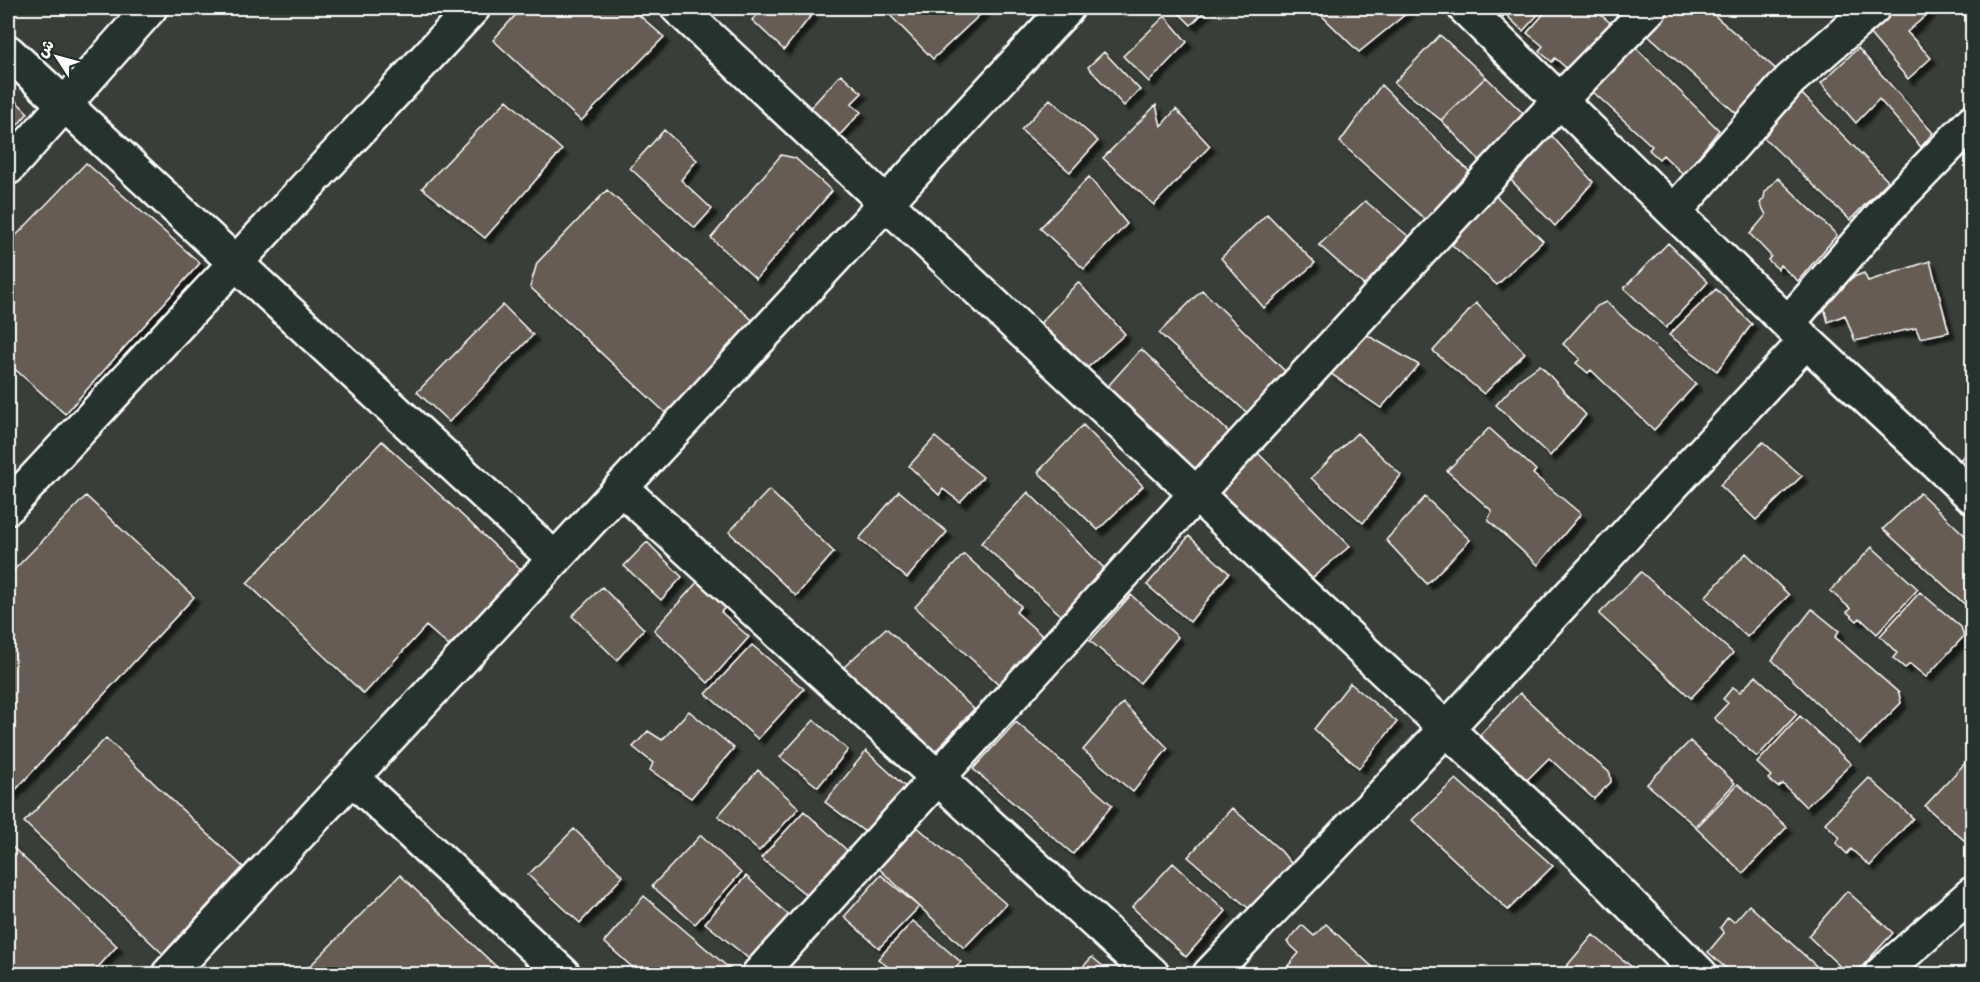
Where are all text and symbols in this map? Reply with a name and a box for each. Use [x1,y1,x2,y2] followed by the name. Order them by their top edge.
[27,27,87,87] north arrow
[32,35,61,64] text: ش

